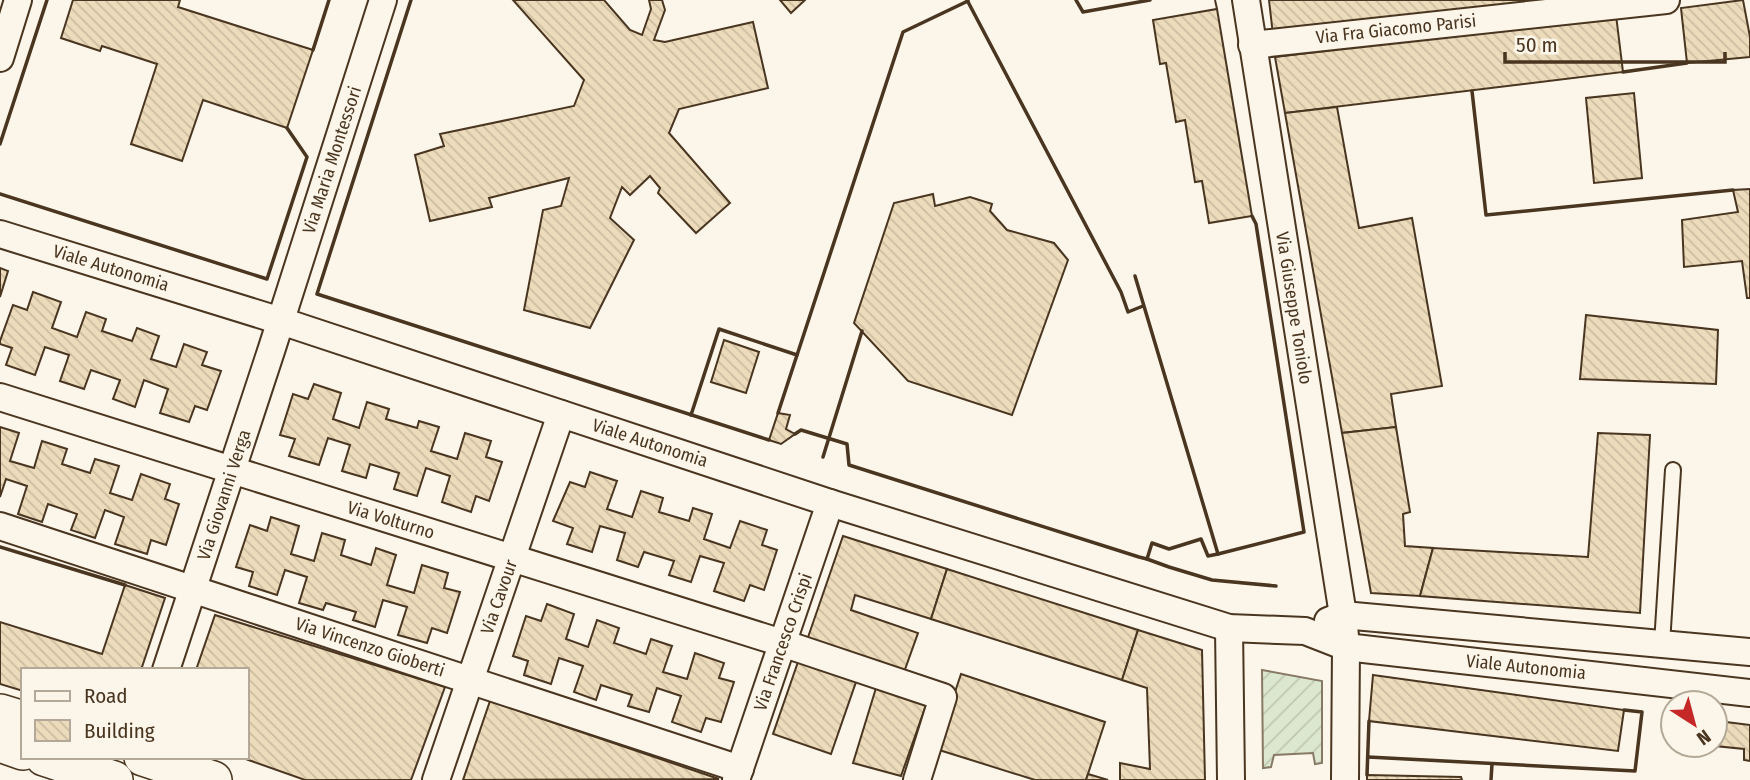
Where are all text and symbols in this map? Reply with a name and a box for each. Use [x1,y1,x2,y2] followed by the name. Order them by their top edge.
[1315,10,1477,48] street label: Via Fra Giacomo Parisi
[1505,21,1726,65] scale bar
[1516,32,1558,58] text: 50 m
[298,83,366,237] street label: Via Maria Montessori
[1271,230,1317,386] street label: Via Giuseppe Toniolo
[50,240,172,296] street label: Viale Autonomia
[589,414,711,472] street label: Viale Autonomia
[193,427,256,563] street label: Via Giovanni Verga
[345,496,437,544] street label: Via Volturno
[476,556,522,637] street label: Via Cavour
[749,570,817,714] street label: Via Francesco Crispi
[292,612,448,682] street label: Via Vincenzo Gioberti
[1465,650,1587,684] street label: Viale Autonomia
[21,668,248,759] legend
[84,683,128,709] text: Road
[1659,689,1729,759] north arrow
[84,718,155,744] text: Building
[1692,725,1715,750] text: N

